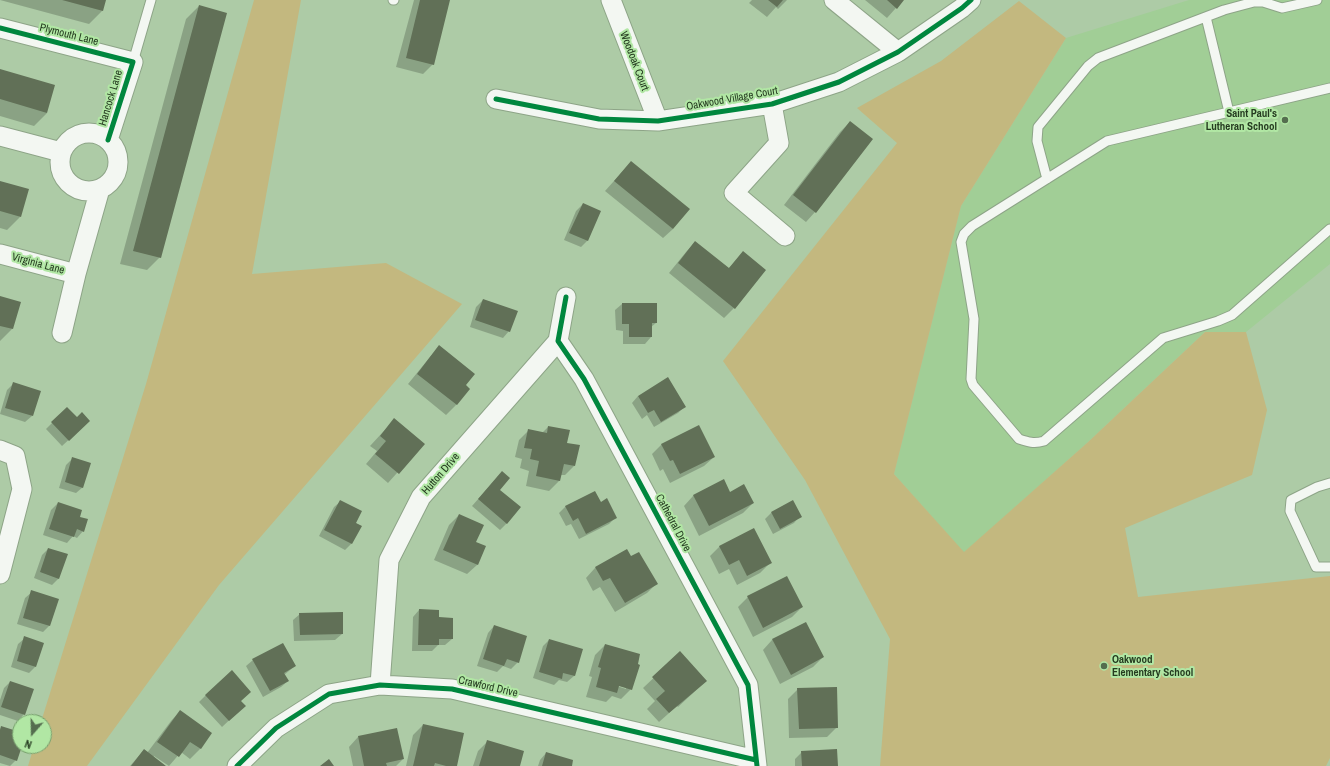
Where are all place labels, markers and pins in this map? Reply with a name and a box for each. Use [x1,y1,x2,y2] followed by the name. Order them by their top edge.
[1206,107,1277,133] place label: Saint Paul's Lutheran School
[1280,115,1290,125] marker: Saint Paul's Lutheran School
[1112,653,1193,679] place label: Oakwood Elementary School
[1099,661,1109,671] marker: Oakwood Elementary School

